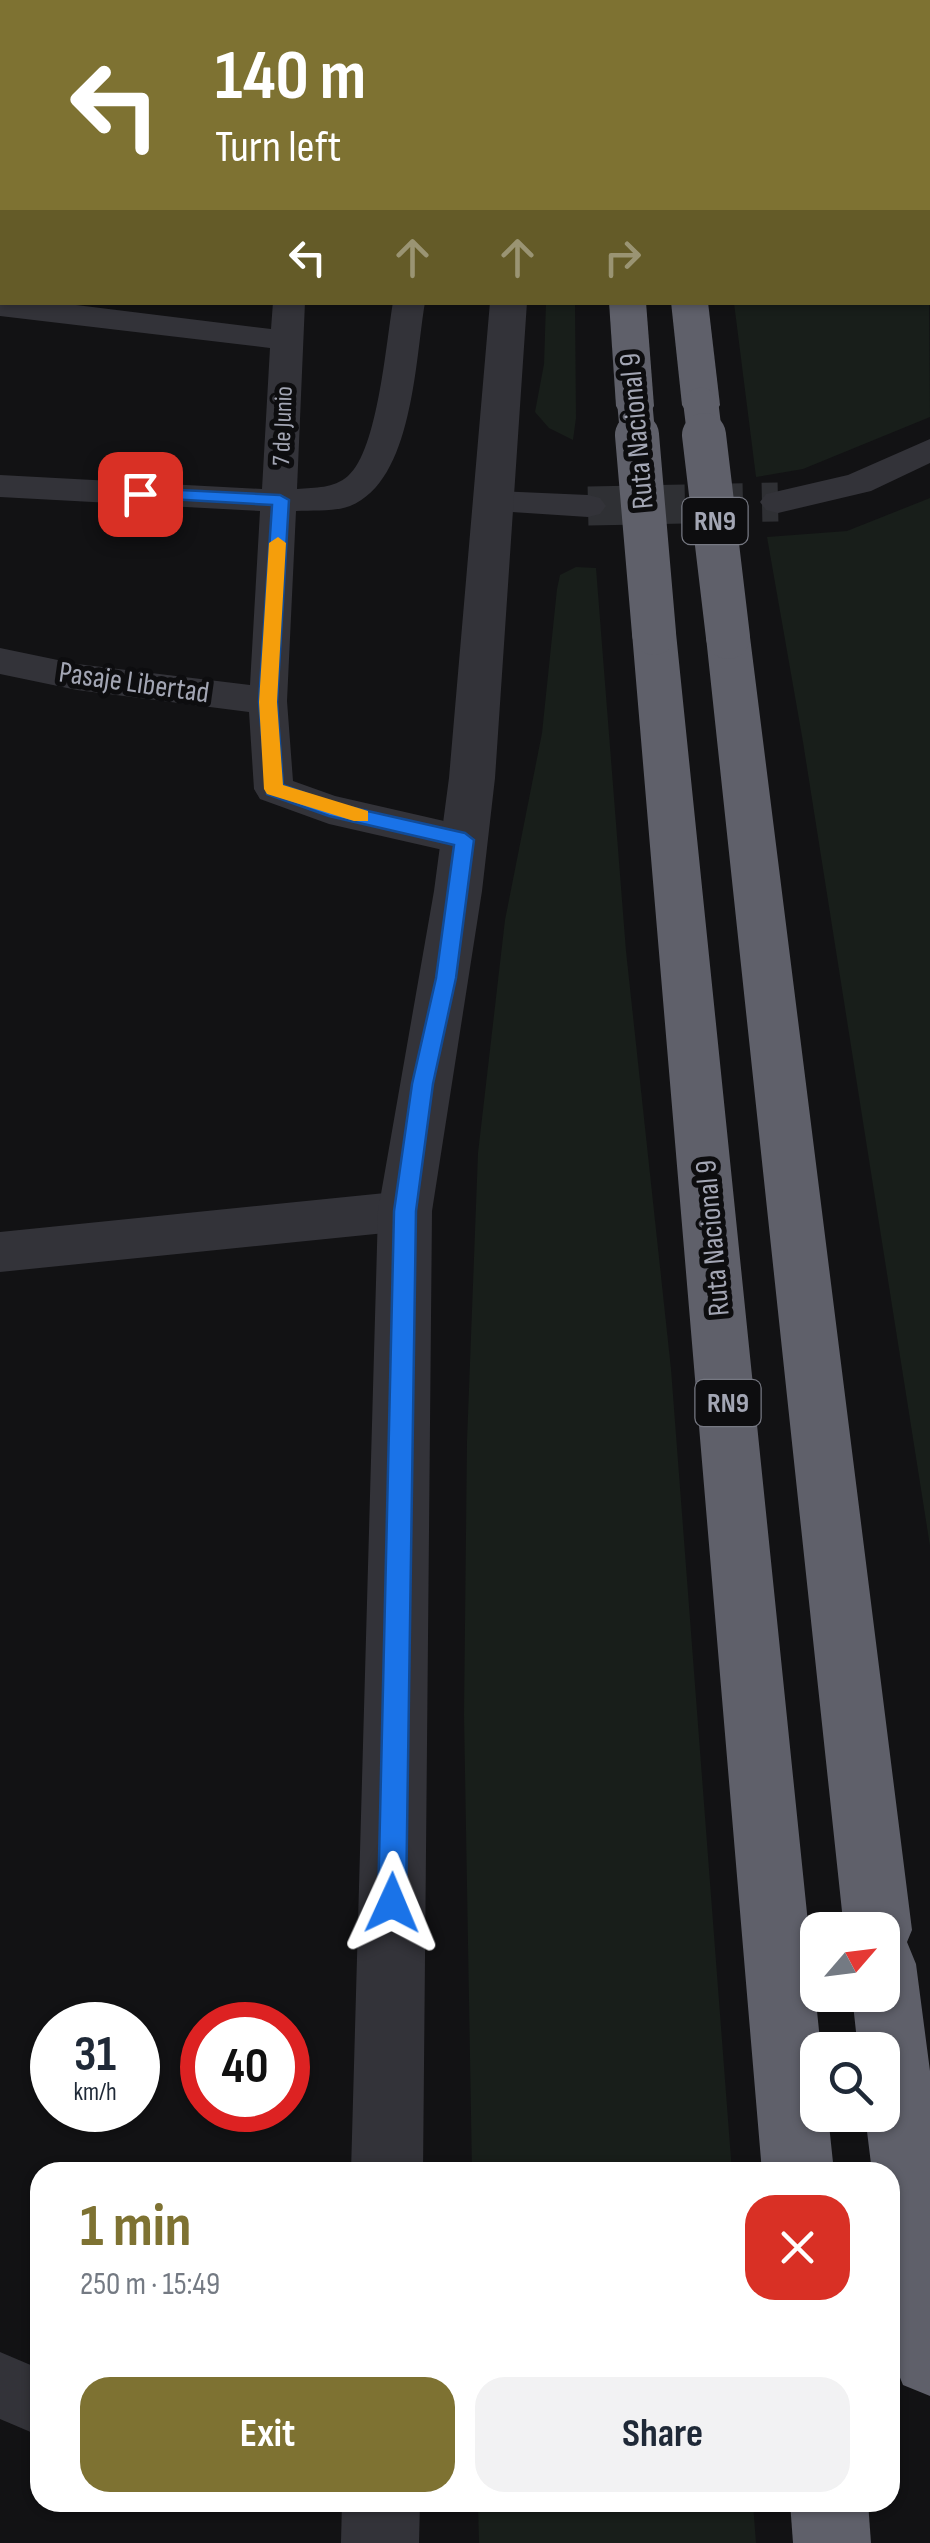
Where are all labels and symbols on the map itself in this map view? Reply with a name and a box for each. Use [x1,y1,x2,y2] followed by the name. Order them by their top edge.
[612,351,662,511] street label: Ruta Nacional 9
[266,386,300,466] street label: 7 de Junio
[98,452,183,537] pin
[682,498,748,544] road number: RN9
[57,655,211,711] street label: Pasaje Libertad
[688,1158,738,1318] street label: Ruta Nacional 9
[696,1380,760,1426] road number: RN9
[340,1851,444,1955] position arrow
[800,1912,900,2012] north arrow
[180,2002,310,2132] speed limit sign: 40

